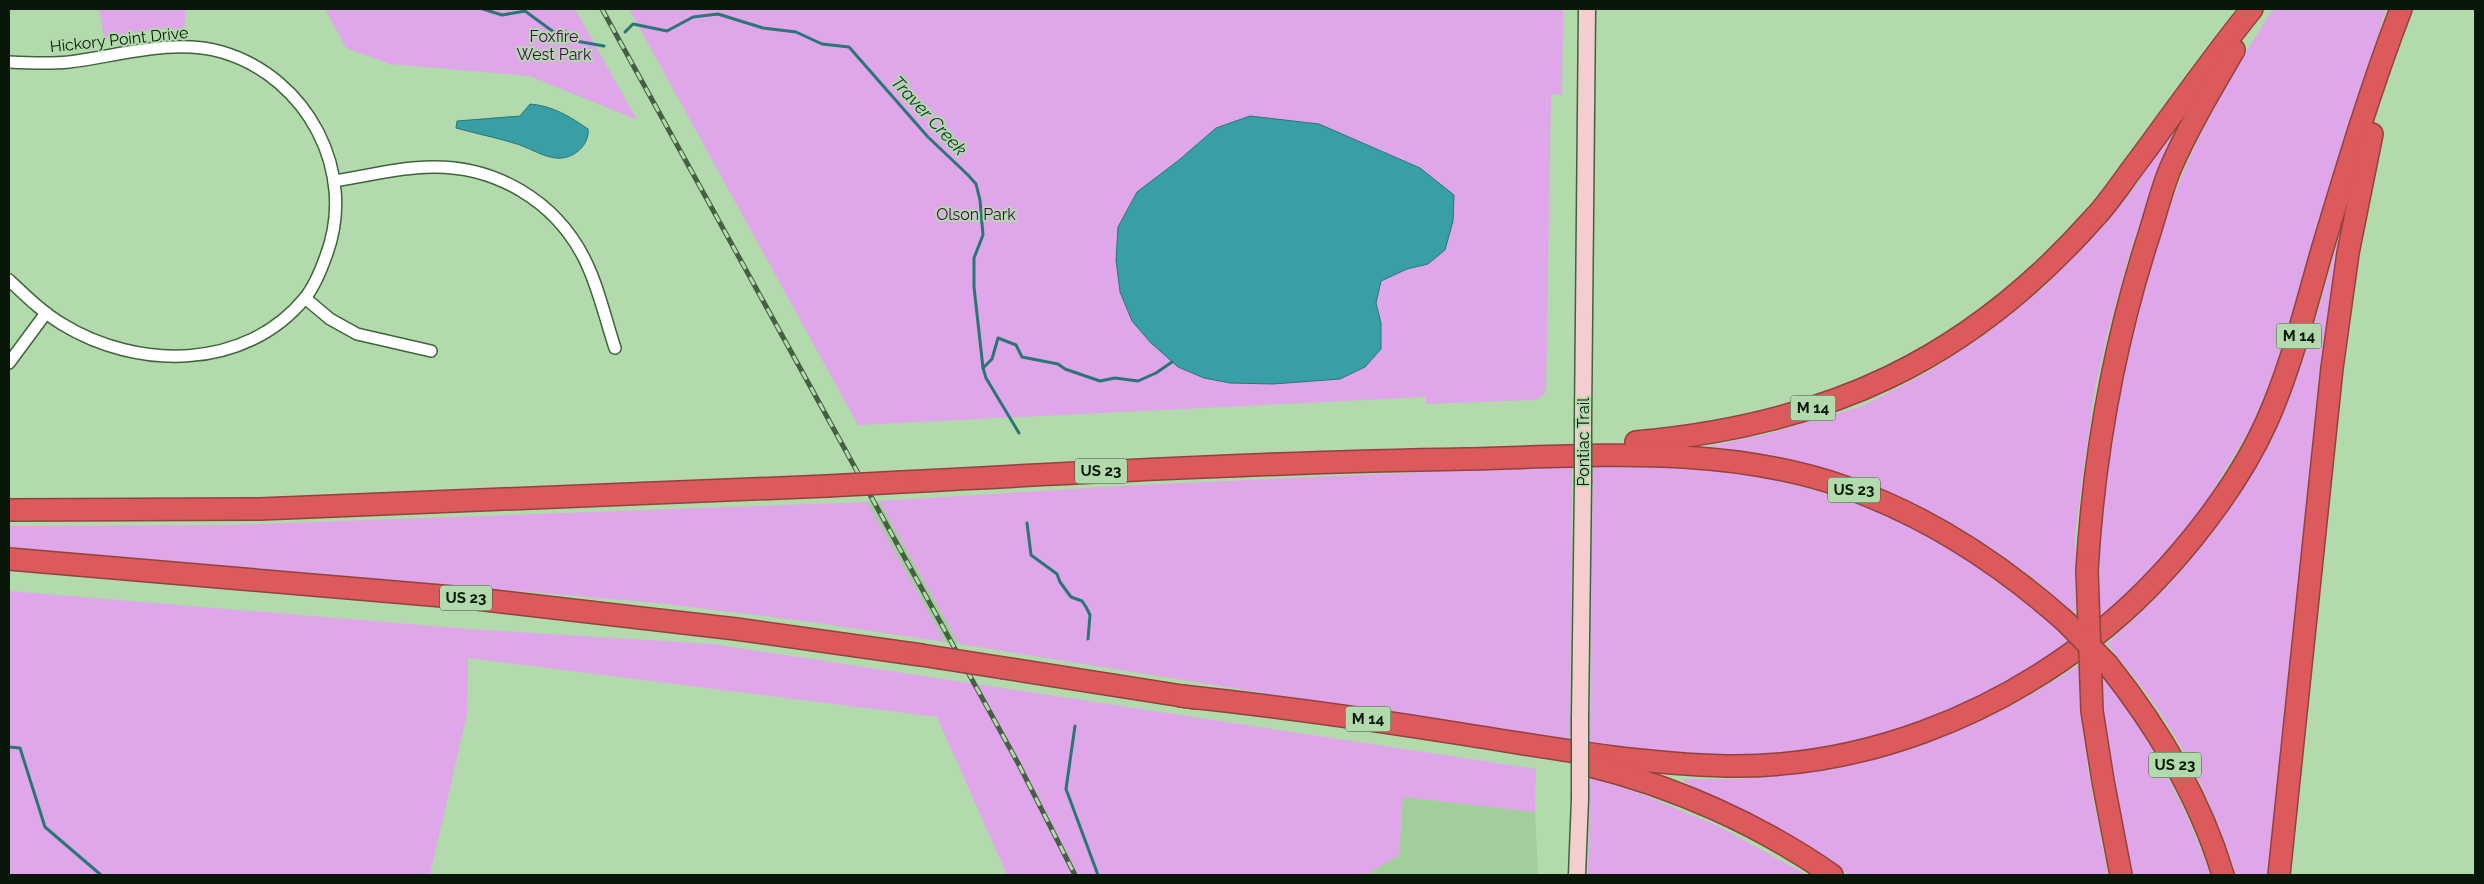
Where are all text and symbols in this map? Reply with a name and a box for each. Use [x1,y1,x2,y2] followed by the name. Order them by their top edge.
[49,23,189,56] street label: Hickory Point Drive
[517,27,592,64] park label: Foxfire West Park
[887,72,972,160] water label: Traver Creek
[936,205,1016,224] park label: Olson Park
[2276,324,2322,348] road number: M 14
[1790,396,1836,420] road number: M 14
[1574,397,1593,487] street label: Pontiac Trail
[1075,458,1127,484] road number: US 23
[1828,478,1880,502] road number: US 23
[440,586,492,610] road number: US 23
[1346,706,1390,732] road number: M 14
[2149,752,2201,778] road number: US 23

